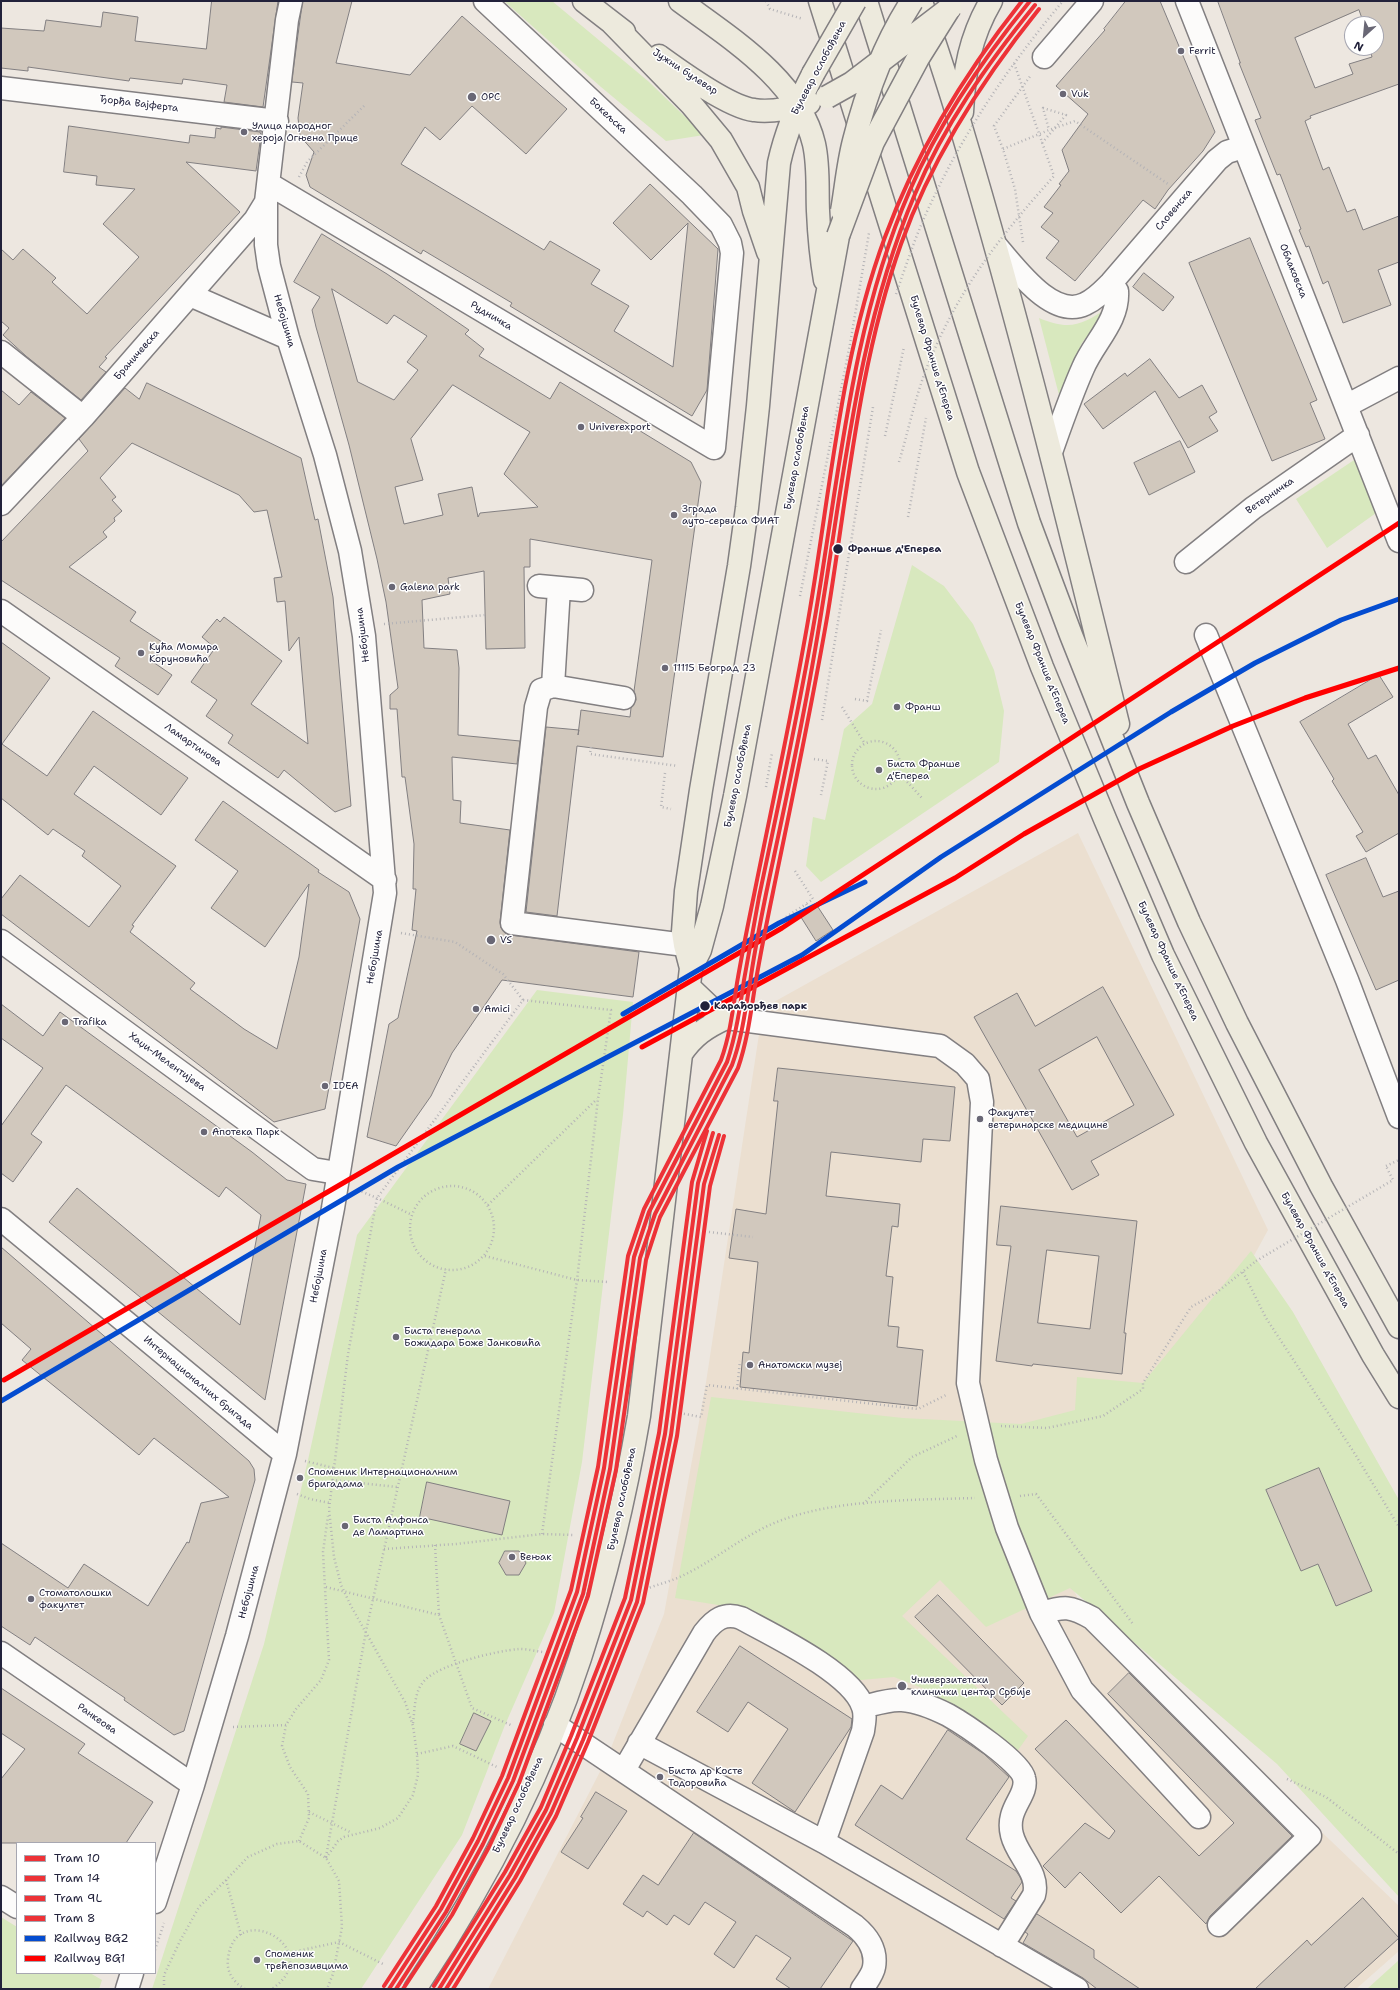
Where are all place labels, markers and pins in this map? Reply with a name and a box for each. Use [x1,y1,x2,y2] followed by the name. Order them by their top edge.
[1189,45,1216,57] place label: Ferrit
[1176,46,1186,56] marker: Ferrit
[1071,88,1089,100] place label: Vuk
[1058,89,1068,99] marker: Vuk
[466,91,478,103] marker: ОРС
[481,91,500,103] place label: ОРС
[252,120,358,144] place label: Улица народног хероја Огњена Прице
[239,127,249,137] marker: Улица народног хероја Огњена Прице
[589,421,651,433] place label: Univerexport
[576,422,586,432] marker: Univerexport
[682,503,780,526] place label: Зграда ауто-сервиса ФИАТ
[669,510,679,520] marker: Зграда ауто-сервиса ФИАТ
[831,542,845,556] marker: Франше д'Епереа
[848,543,941,555] place label: Франше д'Епереа
[400,581,460,593] place label: Galena park
[387,582,397,592] marker: Galena park
[149,641,218,664] place label: Кућа Момира Коруновића
[136,648,146,658] marker: Кућа Момира Коруновића
[673,662,756,674] place label: 11115 Београд 23
[660,663,670,673] marker: 11115 Београд 23
[905,701,940,713] place label: Франш
[892,702,902,712] marker: Франш
[887,758,960,782] place label: Биста Франше д'Епереа
[874,765,884,775] marker: Биста Франше д'Епереа
[485,934,497,946] marker: VS
[500,934,512,946] place label: VS
[698,999,712,1013] marker: Карађорђев парк
[714,1000,807,1012] place label: Карађорђев парк
[484,1003,510,1015] place label: Amici
[471,1004,481,1014] marker: Amici
[73,1016,107,1028] place label: Trafika
[60,1017,70,1027] marker: Trafika
[333,1080,358,1092] place label: IDEA
[320,1081,330,1091] marker: IDEA
[988,1107,1108,1130] place label: Факултет ветеринарске медицине
[975,1114,985,1124] marker: Факултет ветеринарске медицине
[212,1126,280,1138] place label: Апотека Парк
[199,1127,209,1137] marker: Апотека Парк
[404,1325,540,1348] place label: Биста генерала Божидара Боже Јанковића
[391,1332,401,1342] marker: Биста генерала Божидара Боже Јанковића
[758,1359,842,1371] place label: Анатомски музеј
[745,1360,755,1370] marker: Анатомски музеј
[308,1466,458,1490] place label: Споменик Интернационалним бригадама
[295,1473,305,1483] marker: Споменик Интернационалним бригадама
[353,1514,429,1538] place label: Биста Алфонса де Ламартина
[340,1521,350,1531] marker: Биста Алфонса де Ламартина
[520,1551,551,1563] place label: Вењак
[507,1552,517,1562] marker: Вењак
[39,1587,112,1610] place label: Стоматолошки факултет
[26,1594,36,1604] marker: Стоматолошки факултет
[911,1674,1031,1698] place label: Универзитетски клинички центар Србије
[896,1680,908,1692] marker: Универзитетски клинички центар Србије
[668,1765,743,1788] place label: Биста др Косте Тодоровића
[655,1772,665,1782] marker: Биста др Косте Тодоровића
[265,1948,348,1972] place label: Споменик трећепозивцима
[252,1955,262,1965] marker: Споменик трећепозивцима

